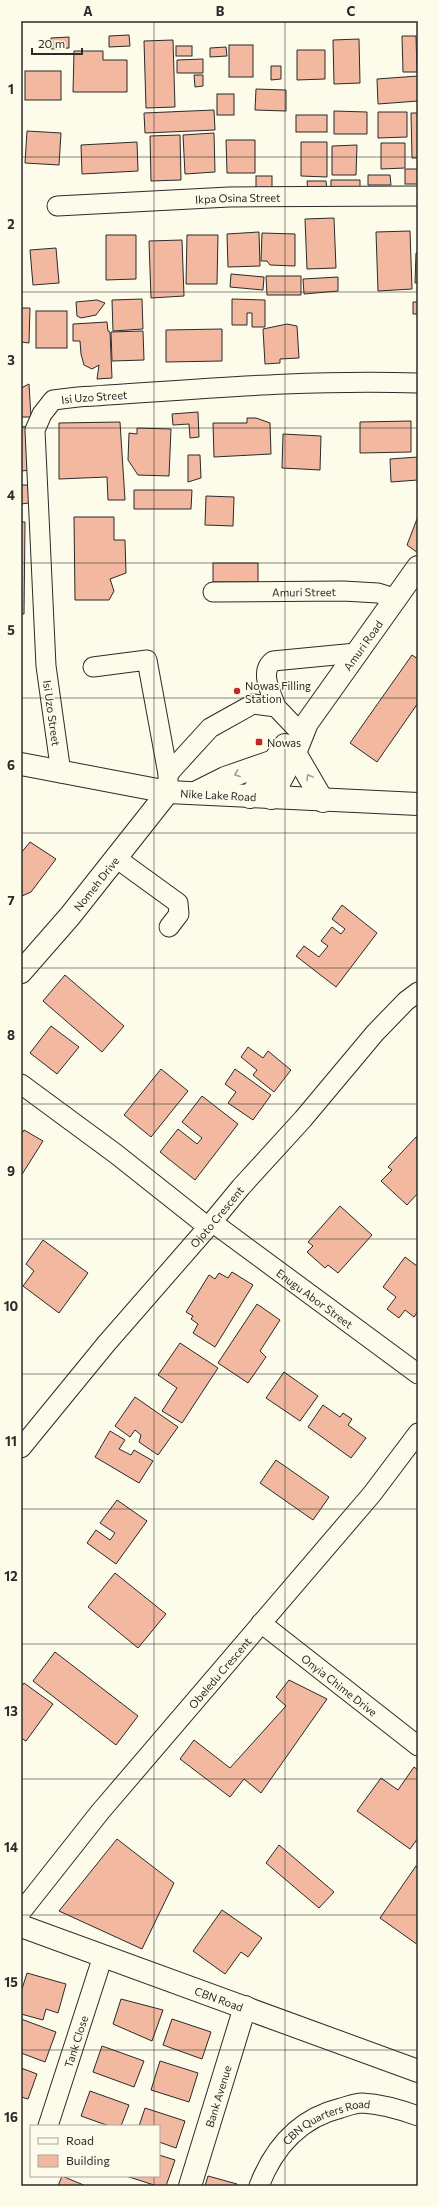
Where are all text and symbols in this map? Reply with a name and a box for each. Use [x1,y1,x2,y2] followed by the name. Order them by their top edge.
[83,3,93,19] text: A
[216,3,225,19] text: B
[347,3,356,19] text: C
[32,30,82,56] scale bar
[38,36,65,50] text: 20 m
[8,81,14,97] text: 1
[195,190,281,205] street label: Ikpa Osina Street
[7,216,15,232] text: 2
[7,352,15,368] text: 3
[60,387,128,405] street label: Isi Uzo Street
[7,487,15,503] text: 4
[272,585,336,598] street label: Amuri Street
[340,617,385,673] street label: Amuri Road
[7,622,15,638] text: 5
[41,679,63,747] street label: Isi Uzo Street
[245,679,311,705] place label: Nowas Filling Station
[232,686,242,696] marker: Nowas Filling Station
[267,736,301,749] place label: Nowas
[254,737,264,747] marker: Nowas
[7,757,15,773] text: 6
[233,769,240,777] one-way arrow
[307,774,314,781] one-way arrow
[180,786,257,803] street label: Nike Lake Road
[70,854,121,913] street label: Nomeh Drive
[7,892,15,908] text: 7
[7,1027,15,1043] text: 8
[7,1163,15,1179] text: 9
[187,1183,246,1250] street label: Ojoto Crescent
[274,1266,356,1331] street label: Enugu Abor Street
[4,1298,19,1314] text: 10
[5,1433,17,1449] text: 11
[4,1568,18,1584] text: 12
[185,1634,254,1711] street label: Obeledu Crescent
[299,1651,380,1718] street label: Onyia Chime Drive
[4,1703,18,1719] text: 13
[4,1839,18,1855] text: 14
[4,1974,18,1990] text: 15
[193,1984,245,2013] street label: CBN Road
[61,2013,90,2069] street label: Tank Close
[202,2063,233,2129] street label: Bank Avenue
[279,2096,371,2147] street label: CBN Quarters Road
[4,2109,18,2125] text: 16
[30,2125,160,2177] legend
[66,2133,94,2147] text: Road
[66,2153,110,2167] text: Building

